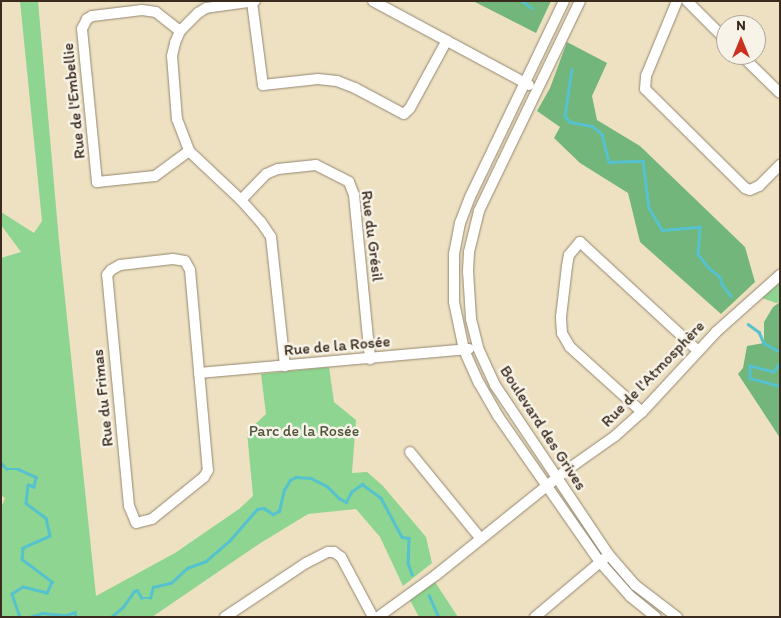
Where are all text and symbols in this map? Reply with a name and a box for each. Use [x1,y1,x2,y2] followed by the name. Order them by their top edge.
[716,15,766,65] north arrow
[736,17,746,34] text: N
[58,42,90,160] street label: Rue de l'Embellie
[357,189,387,283] street label: Rue du Grésil
[597,317,709,431] street label: Rue de l'Atmosphère
[283,332,391,360] street label: Rue de la Rosée
[88,349,118,447] street label: Rue du Frimas
[496,362,590,494] street label: Boulevard des Grives
[249,421,359,441] park label: Parc de la Rosée

